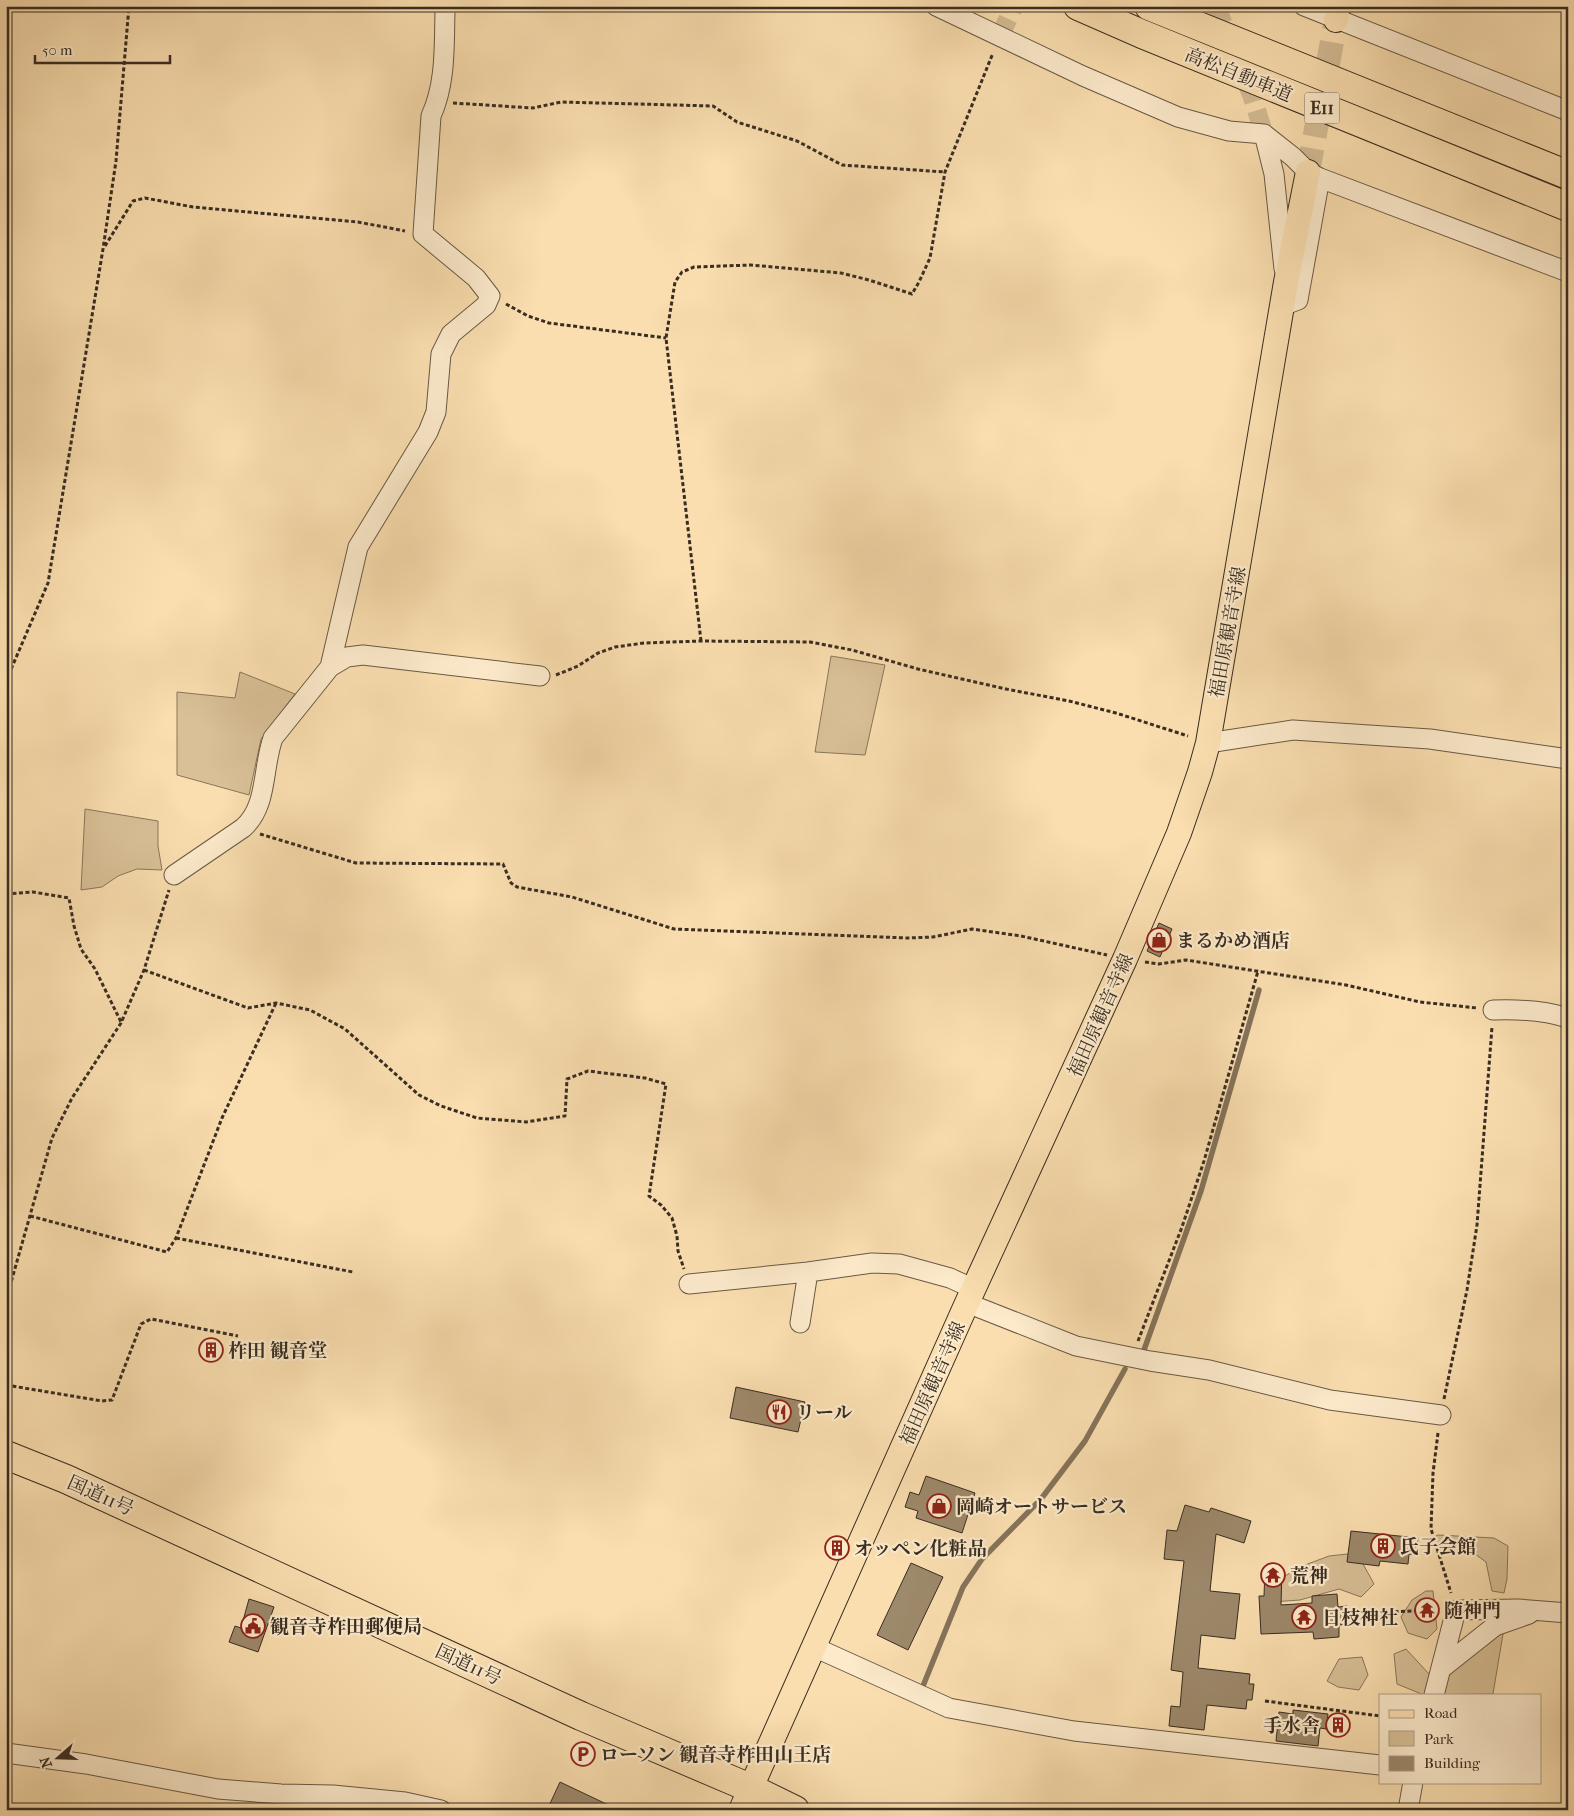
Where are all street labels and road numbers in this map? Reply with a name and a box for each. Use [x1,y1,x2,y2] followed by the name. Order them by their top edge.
[1182,43,1296,106] street label: 高松自動車道
[1304,92,1340,124] road number: E11
[1206,565,1250,700] street label: 福田原観音寺線
[1064,950,1138,1081] street label: 福田原観音寺線
[896,1318,970,1449] street label: 福田原観音寺線
[64,1472,137,1520] street label: 国道11号
[432,1640,505,1690] street label: 国道11号

